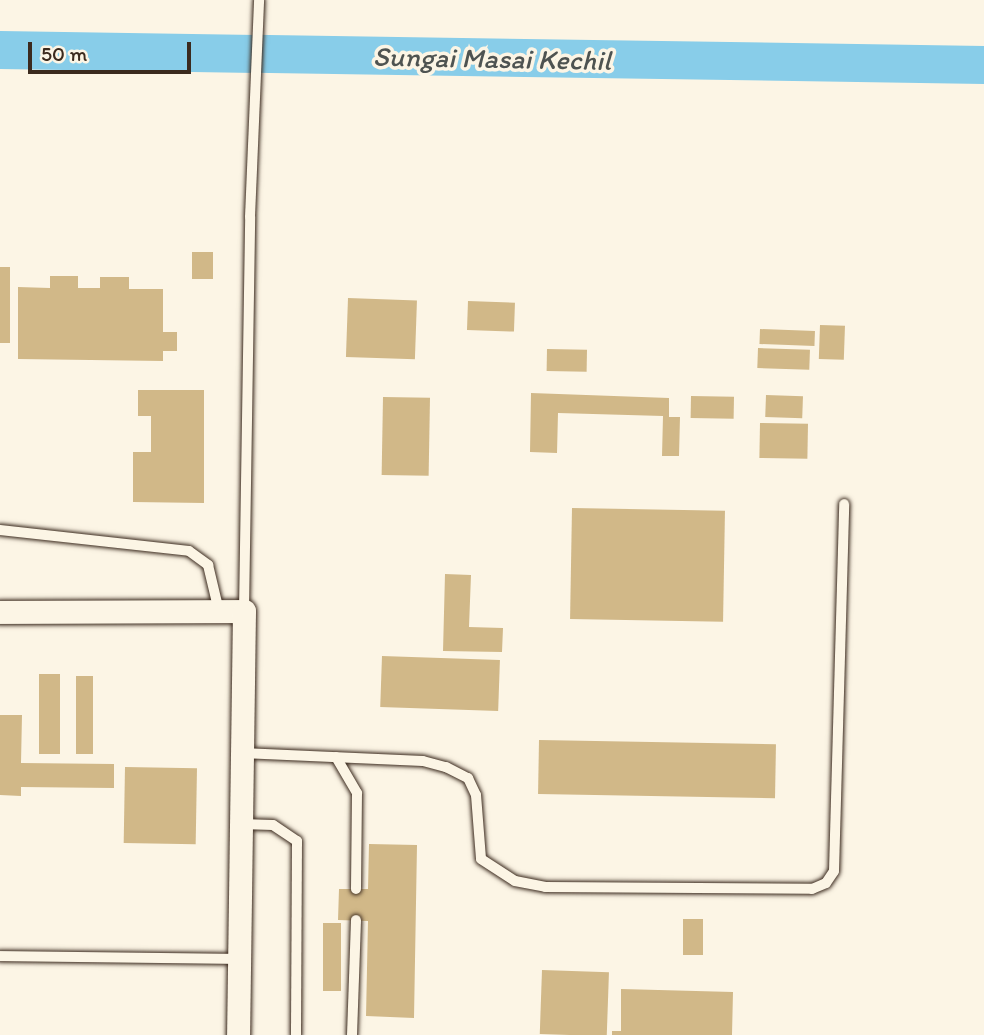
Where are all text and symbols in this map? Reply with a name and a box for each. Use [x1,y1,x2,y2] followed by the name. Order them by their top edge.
[32,28,194,72] scale bar
[373,39,611,77] water label: Sungai Masai Kechil
[41,41,87,66] text: 50 m

